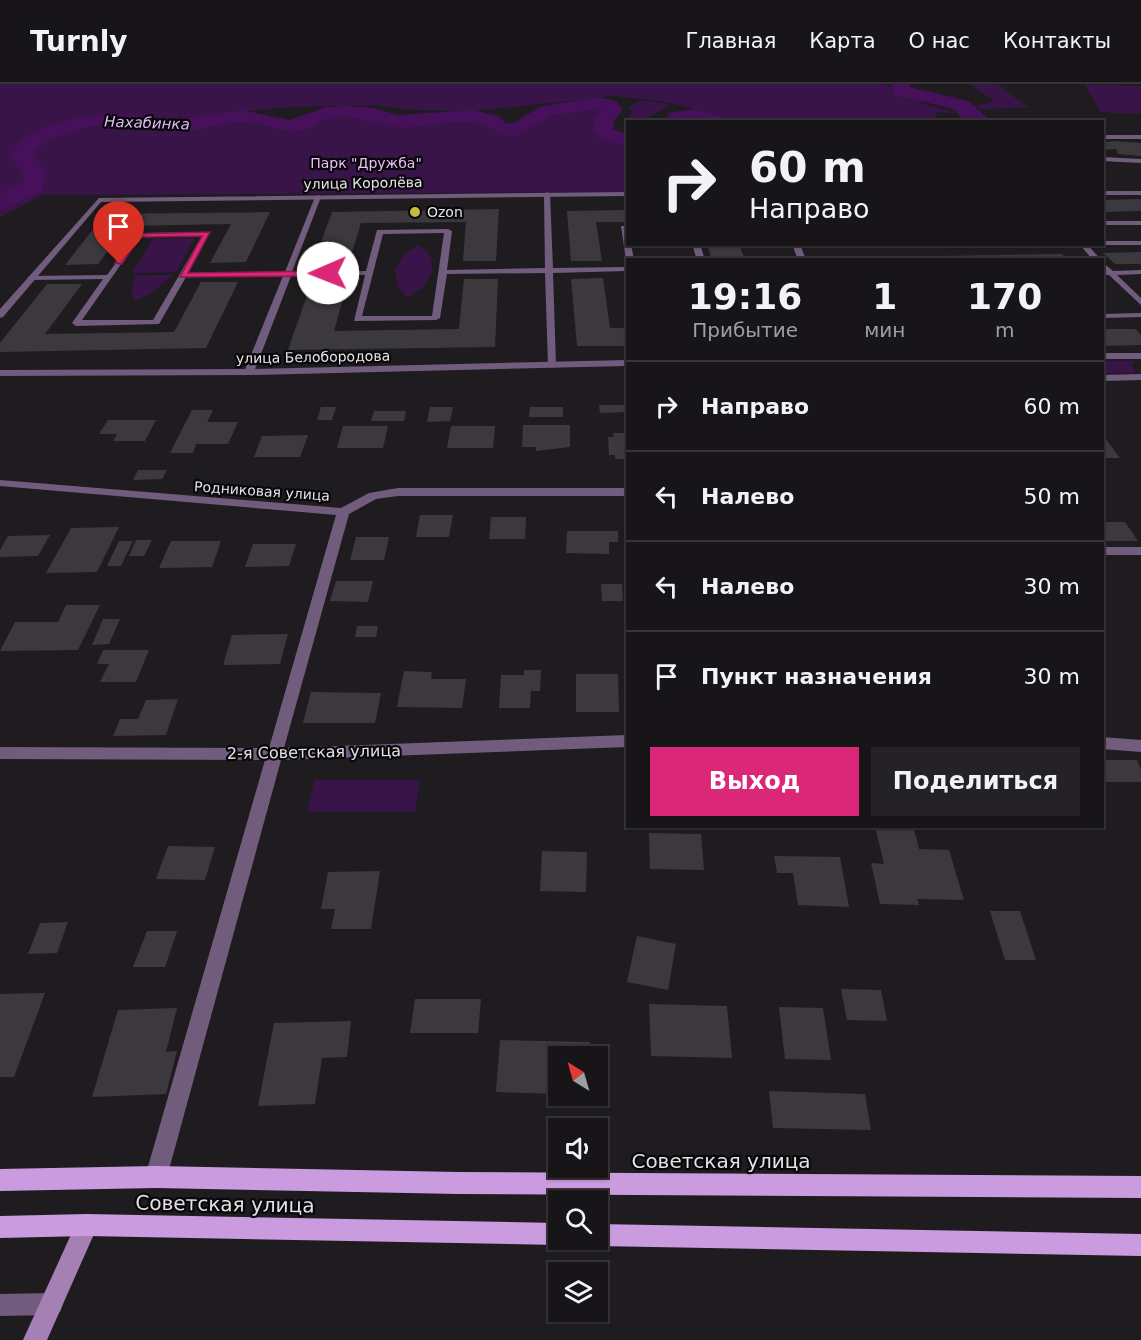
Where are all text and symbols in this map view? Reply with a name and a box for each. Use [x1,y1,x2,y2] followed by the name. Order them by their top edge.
[30,25,128,58] text: Turnly
[686,29,776,53] text: Главная
[809,29,876,53] text: Карта
[909,29,970,53] text: О нас
[1003,29,1111,53] text: Контакты
[104,113,190,133] water label: Нахабинка
[749,143,866,192] text: 60 m
[650,144,728,222] icon: right
[310,155,422,171] park label: Парк "Дружба"
[303,174,423,192] street label: улица Королёва
[749,193,870,224] text: Направо
[93,201,144,263] pin
[427,204,463,220] place label: Ozon
[408,205,422,219] marker: Ozon
[102,210,135,243] icon: arrive
[296,241,360,305] position arrow
[688,276,802,317] text: 19:16
[872,276,897,317] text: 1
[967,276,1042,317] text: 170
[692,318,798,342] text: Прибытие
[864,318,905,342] text: мин
[995,318,1014,342] text: m
[236,348,390,366] street label: улица Белобородова
[650,390,683,423] icon: right
[701,394,809,419] text: Направо
[1024,394,1080,419] text: 60 m
[194,478,330,504] street label: Родниковая улица
[650,480,683,513] icon: left
[701,484,794,509] text: Налево
[1024,484,1080,509] text: 50 m
[650,570,683,603] icon: left
[701,574,794,599] text: Налево
[1024,574,1080,599] text: 30 m
[650,660,683,693] icon: arrive
[701,664,932,689] text: Пункт назначения
[1024,664,1080,689] text: 30 m
[227,741,401,763] street label: 2-я Советская улица
[650,747,859,816] button: Выход
[871,747,1080,816] button: Поделиться
[548,1046,608,1106] north arrow
[548,1046,608,1322] map controls
[548,1118,608,1178] button: sound
[631,1149,811,1173] street label: Советская улица
[135,1190,315,1218] street label: Советская улица
[548,1190,608,1250] button: search
[548,1262,608,1322] button: layers

